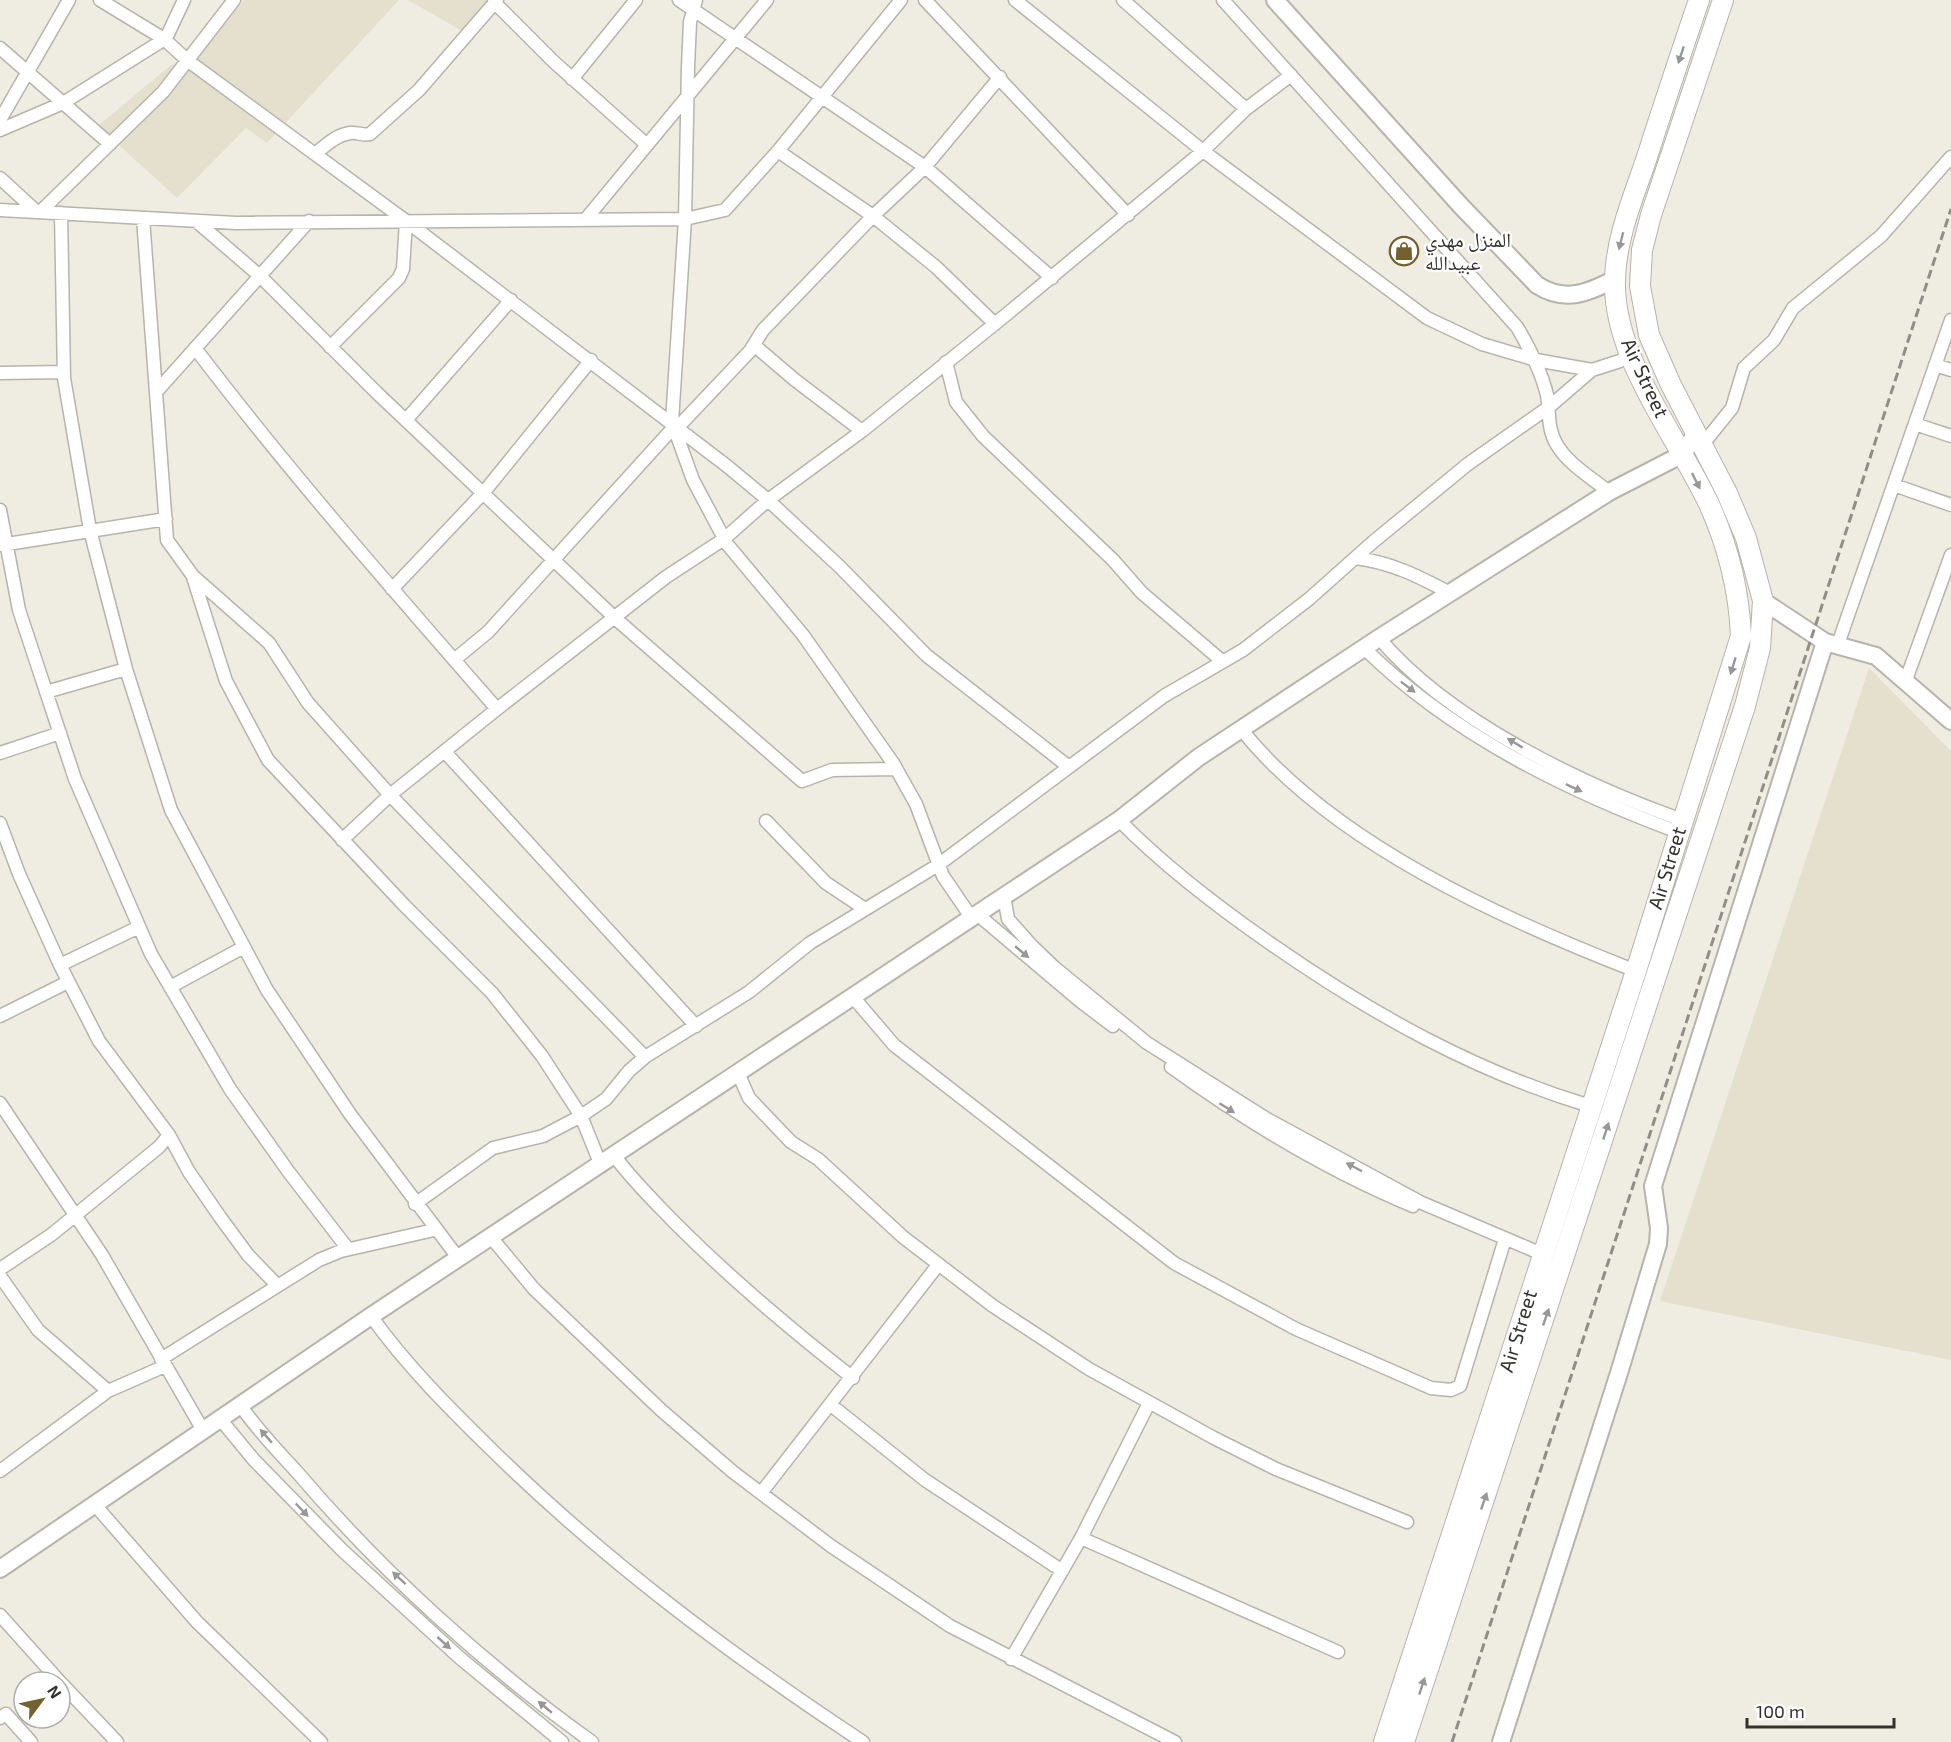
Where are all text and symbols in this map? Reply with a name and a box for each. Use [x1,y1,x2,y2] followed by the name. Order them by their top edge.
[1675,47,1685,65] one-way arrow
[1425,227,1511,275] place label: المنزل مهدي عبيدالله
[1616,232,1626,250] one-way arrow
[1388,235,1420,267] shop icon: المنزل مهدي عبيدالله
[1617,334,1675,422] street label: Air Street
[1692,472,1701,489] one-way arrow
[1727,657,1737,675] one-way arrow
[1399,681,1415,693] one-way arrow
[1507,737,1523,748] one-way arrow
[1565,784,1582,793] one-way arrow
[1642,823,1690,912] street label: Air Street
[1014,945,1029,958] one-way arrow
[1219,1102,1236,1113] one-way arrow
[1602,1122,1611,1140] one-way arrow
[1345,1162,1362,1172] one-way arrow
[1493,1286,1541,1375] street label: Air Street
[1542,1307,1551,1325] one-way arrow
[259,1428,272,1444] one-way arrow
[1479,1492,1489,1510] one-way arrow
[295,1502,309,1516] one-way arrow
[392,1572,407,1585] one-way arrow
[437,1636,451,1650] one-way arrow
[12,1670,72,1730] north arrow
[1418,1677,1428,1695] one-way arrow
[44,1682,66,1702] text: N
[1747,1691,1894,1729] scale bar
[1756,1700,1805,1722] text: 100 m
[538,1701,553,1714] one-way arrow

